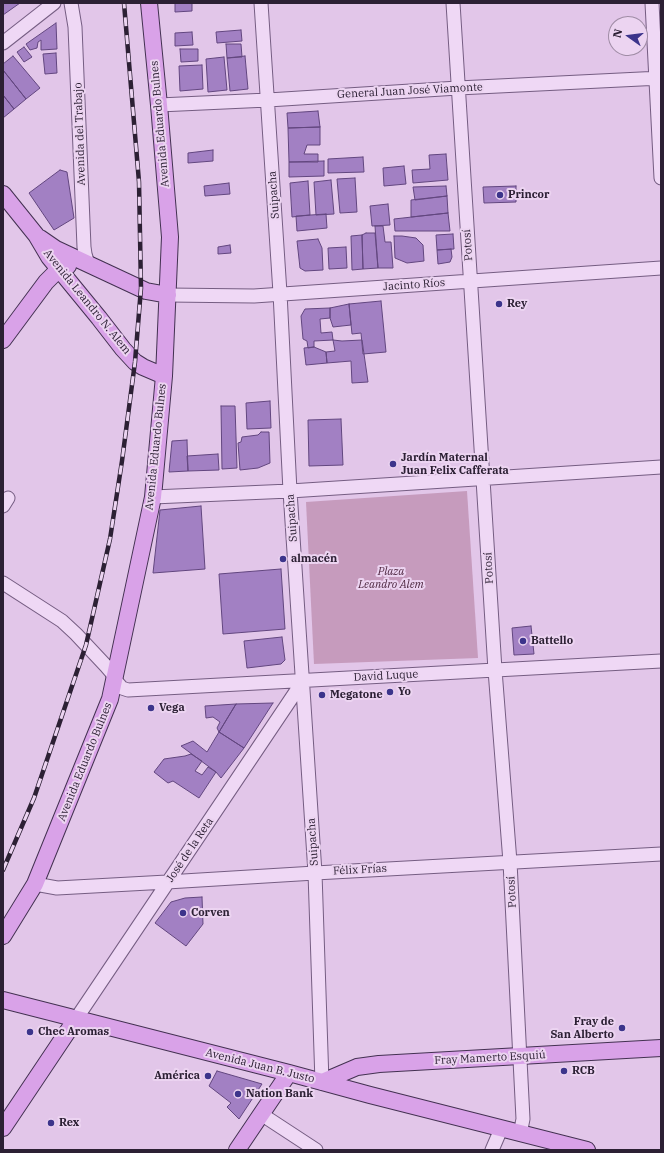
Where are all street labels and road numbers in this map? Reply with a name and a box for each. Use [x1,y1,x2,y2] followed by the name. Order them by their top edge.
[148,60,172,188] street label: Avenida Eduardo Bulnes
[337,81,483,101] street label: General Juan José Viamonte
[72,82,88,186] street label: Avenida del Trabajo
[266,171,282,219] street label: Suipacha
[460,229,476,261] street label: Potosí
[41,247,133,357] street label: Avenida Leandro N. Alem
[383,276,445,294] street label: Jacinto Ríos
[143,383,169,511] street label: Avenida Eduardo Bulnes
[284,494,300,542] street label: Suipacha
[482,552,496,584] street label: Potosí
[353,668,419,684] street label: David Luque
[55,701,115,823] street label: Avenida Eduardo Bulnes
[164,815,216,885] street label: José de la Reta
[305,818,321,866] street label: Suipacha
[333,862,387,878] street label: Félix Frías
[505,876,519,908] street label: Potosí
[204,1046,316,1086] street label: Avenida Juan B. Justo
[434,1048,546,1068] street label: Fray Mamerto Esquiú

